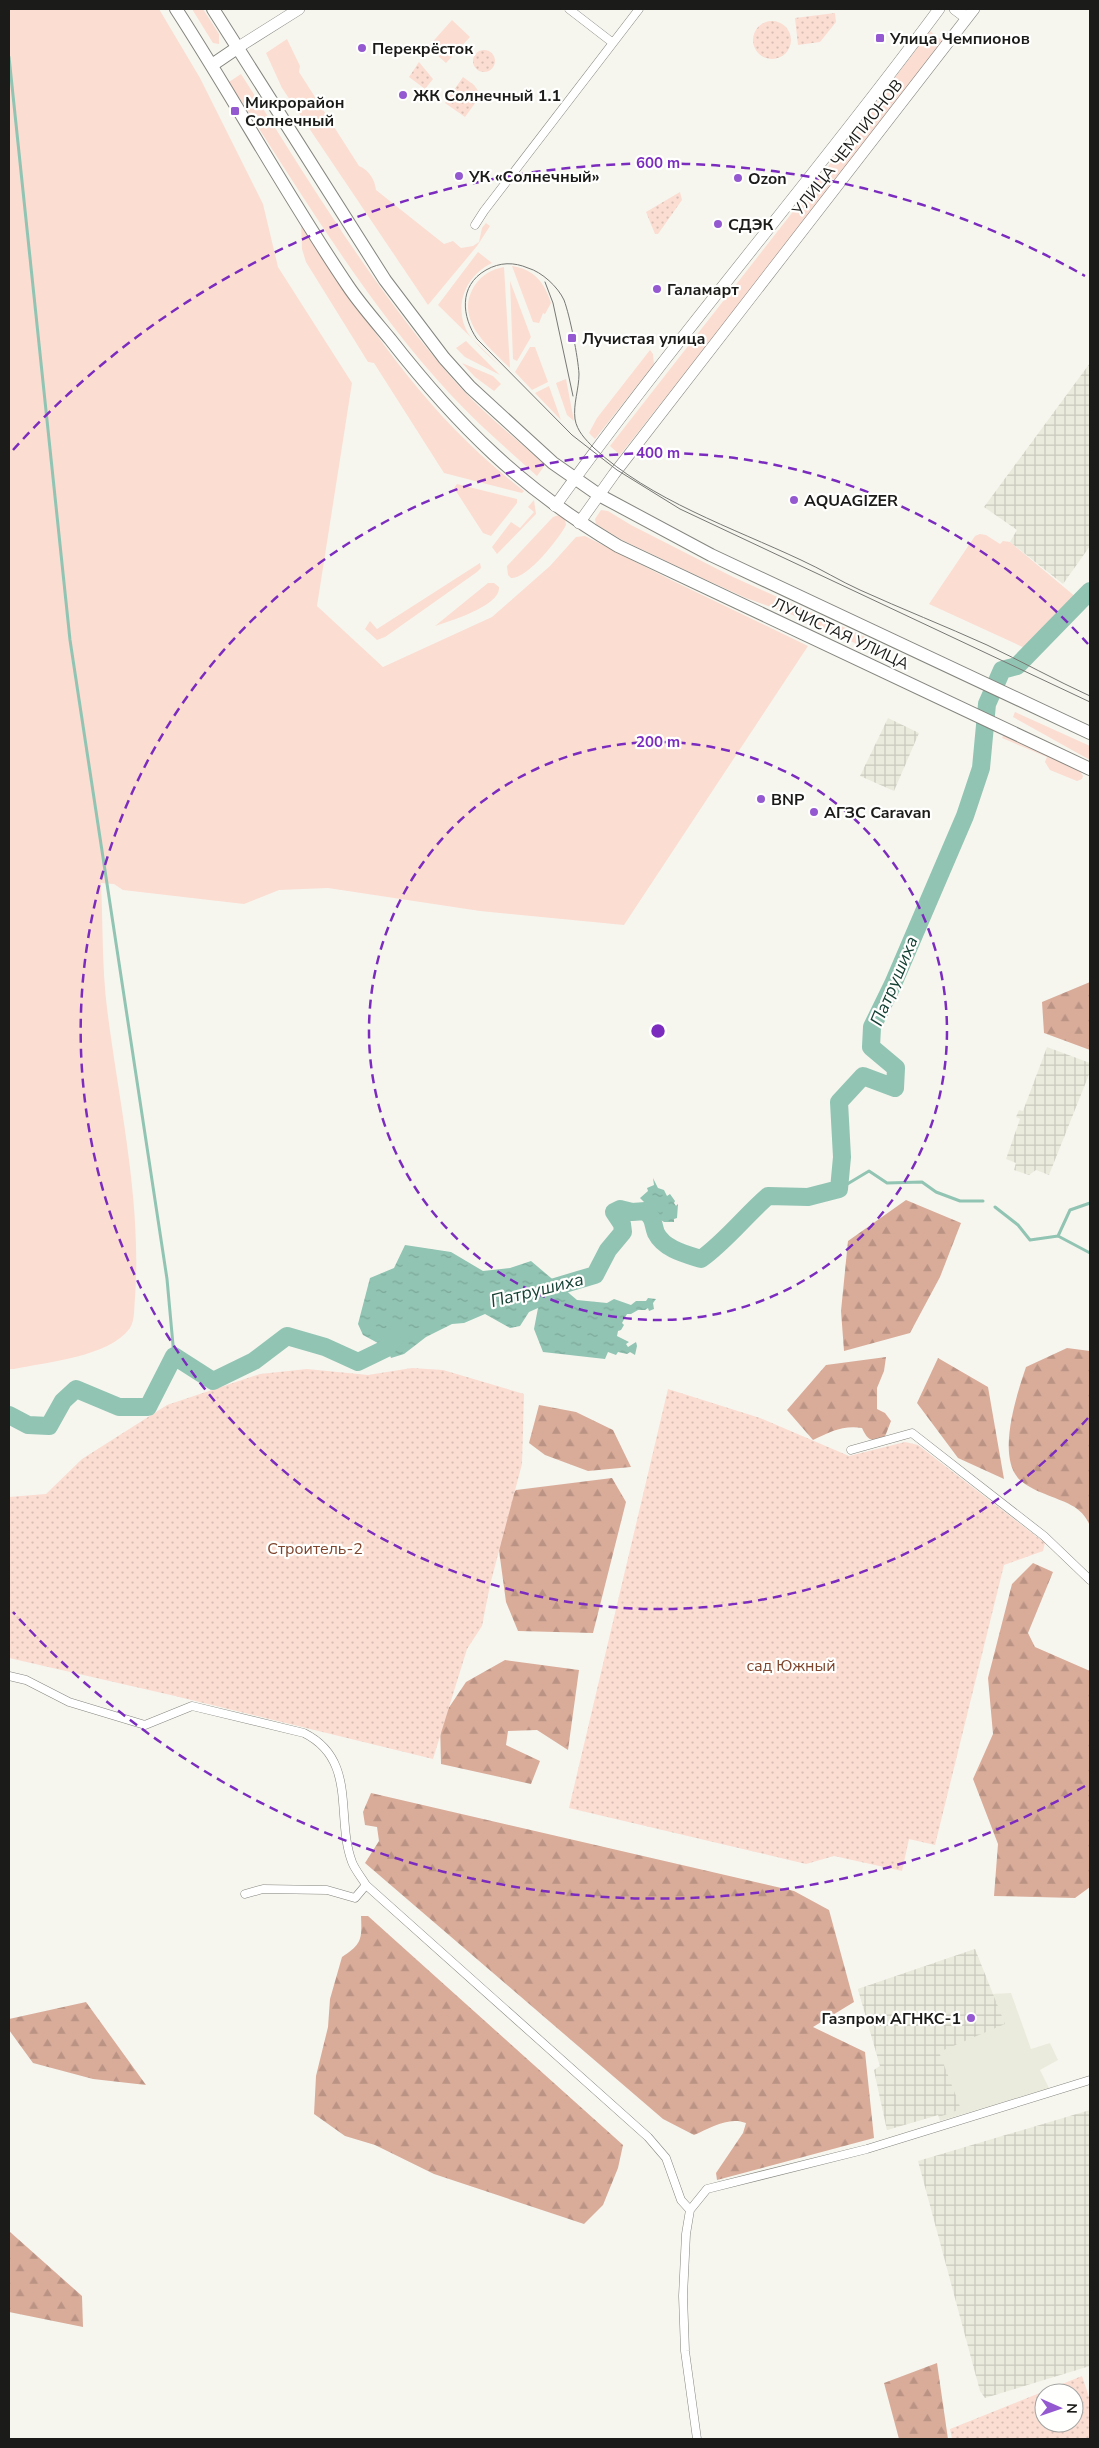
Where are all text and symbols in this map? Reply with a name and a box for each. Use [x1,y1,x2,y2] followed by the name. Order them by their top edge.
[889,28,1030,50] place label: Улица Чемпионов
[874,32,886,44] marker: Улица Чемпионов
[372,38,474,60] place label: Перекрёсток
[356,42,368,54] marker: Перекрёсток
[787,75,908,221] street label: УЛИЦА ЧЕМПИОНОВ
[413,85,561,107] place label: ЖК Солнечный 1.1
[397,89,409,101] marker: ЖК Солнечный 1.1
[245,92,344,132] place label: Микрорайон Солнечный
[229,105,241,117] marker: Микрорайон Солнечный
[636,153,680,173] text: 600 m
[468,166,600,188] place label: УК «Солнечный»
[748,168,787,190] place label: Ozon
[453,170,465,182] marker: УК «Солнечный»
[732,172,744,184] marker: Ozon
[728,214,774,236] place label: СДЭК
[712,218,724,230] marker: СДЭК
[667,279,739,301] place label: Галамарт
[651,283,663,295] marker: Галамарт
[582,328,705,350] place label: Лучистая улица
[566,332,578,344] marker: Лучистая улица
[636,443,680,463] text: 400 m
[804,490,898,512] place label: AQUAGIZER
[788,494,800,506] marker: AQUAGIZER
[769,593,913,675] street label: ЛУЧИСТАЯ УЛИЦА
[636,732,680,752] text: 200 m
[771,789,804,811] place label: BNP
[755,793,767,805] marker: BNP
[824,802,931,824] place label: АГЗС Caravan
[808,806,820,818] marker: АГЗС Caravan
[864,932,924,1030] water label: Патрушиха
[649,1022,667,1040] centre of rings
[488,1267,586,1313] water label: Патрушиха
[267,1538,363,1560] park label: Строитель-2
[747,1655,835,1677] park label: сад Южный
[822,2008,961,2030] place label: Газпром АГНКС-1
[965,2012,977,2024] marker: Газпром АГНКС-1
[1034,2383,1084,2433] north arrow
[1062,2403,1081,2414] text: N

